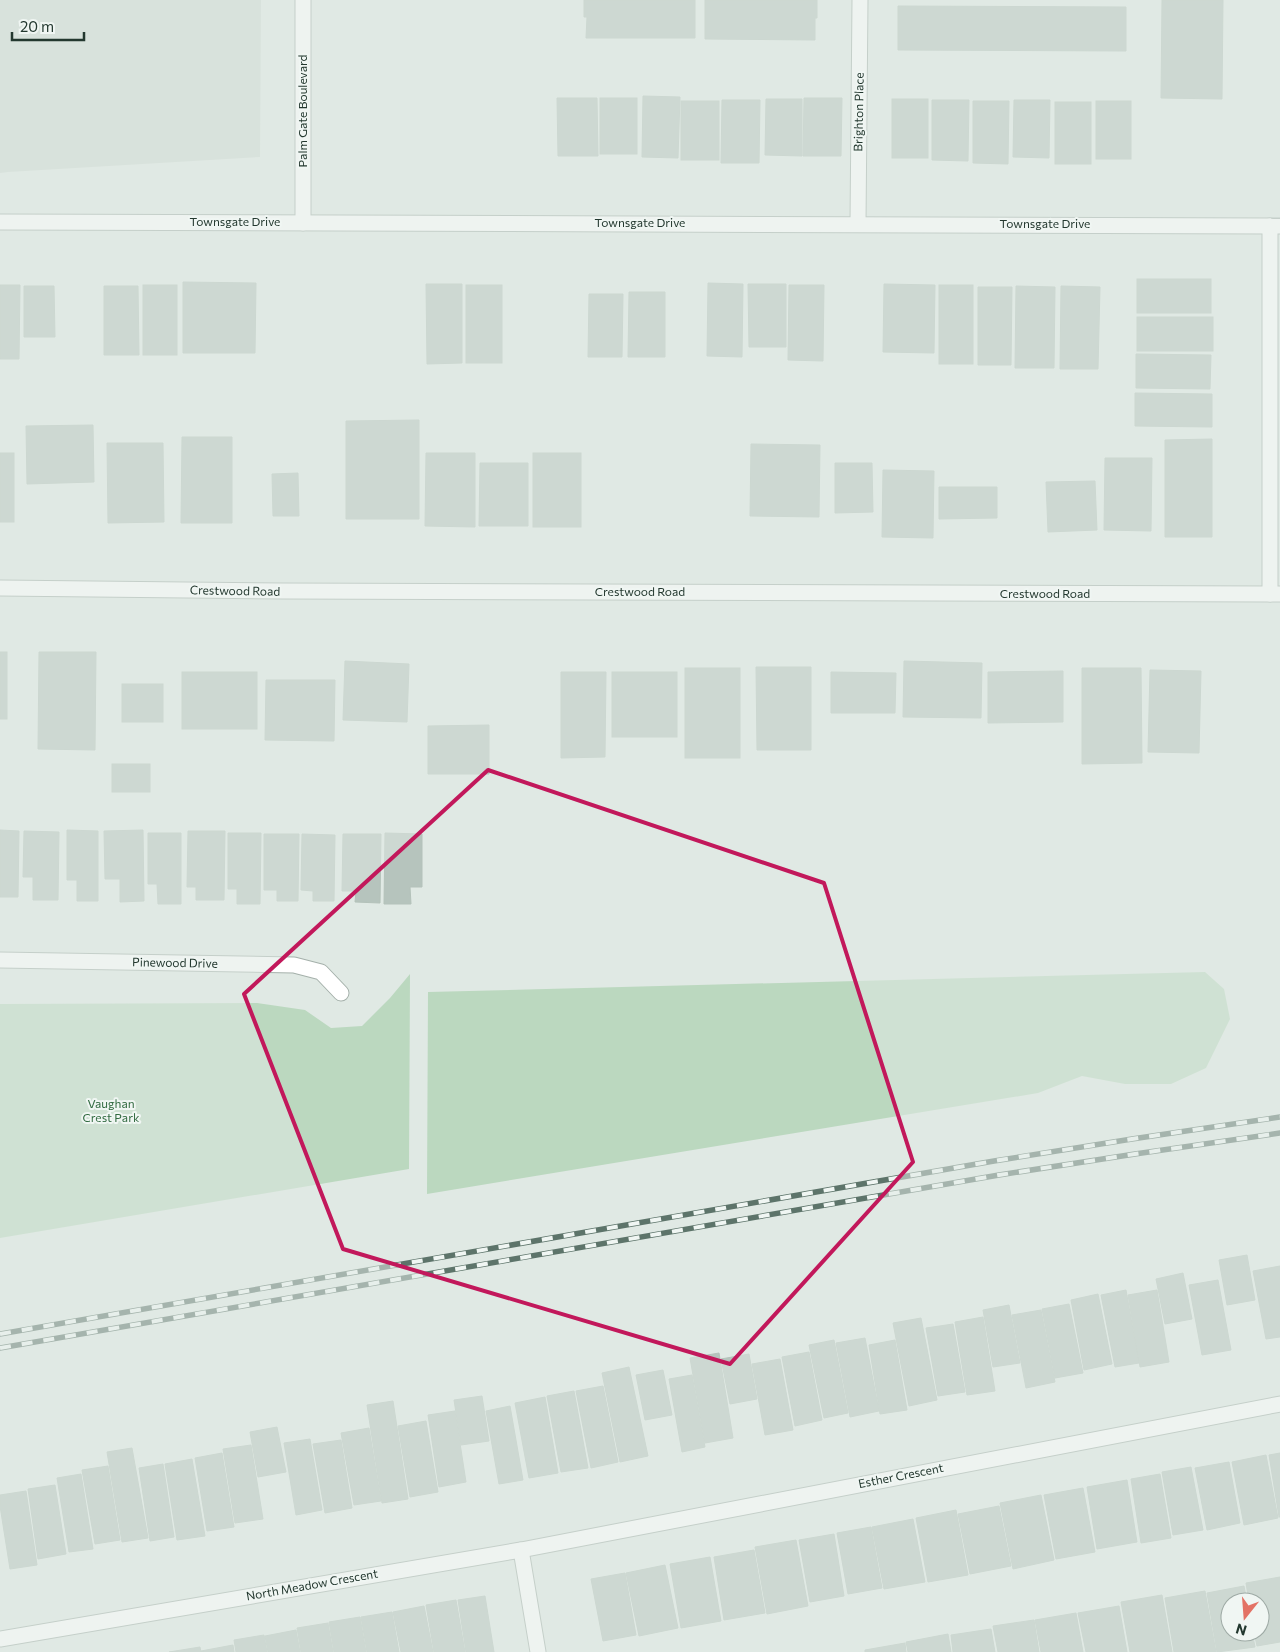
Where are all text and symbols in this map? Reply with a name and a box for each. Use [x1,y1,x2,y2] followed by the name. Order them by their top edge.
[12,10,85,42] scale bar
[20,17,54,35] text: 20 m
[295,55,309,167] street label: Palm Gate Boulevard
[850,72,866,152] street label: Brighton Place
[190,214,280,228] street label: Townsgate Drive
[595,215,685,229] street label: Townsgate Drive
[1000,216,1090,230] street label: Townsgate Drive
[190,582,280,598] street label: Crestwood Road
[595,584,685,598] street label: Crestwood Road
[1000,586,1090,600] street label: Crestwood Road
[132,954,218,970] street label: Pinewood Drive
[83,1096,140,1124] park label: Vaughan Crest Park
[857,1460,945,1490] street label: Esther Crescent
[245,1566,379,1603] street label: North Meadow Crescent
[1220,1592,1270,1642] north arrow
[1234,1620,1249,1640] text: N

